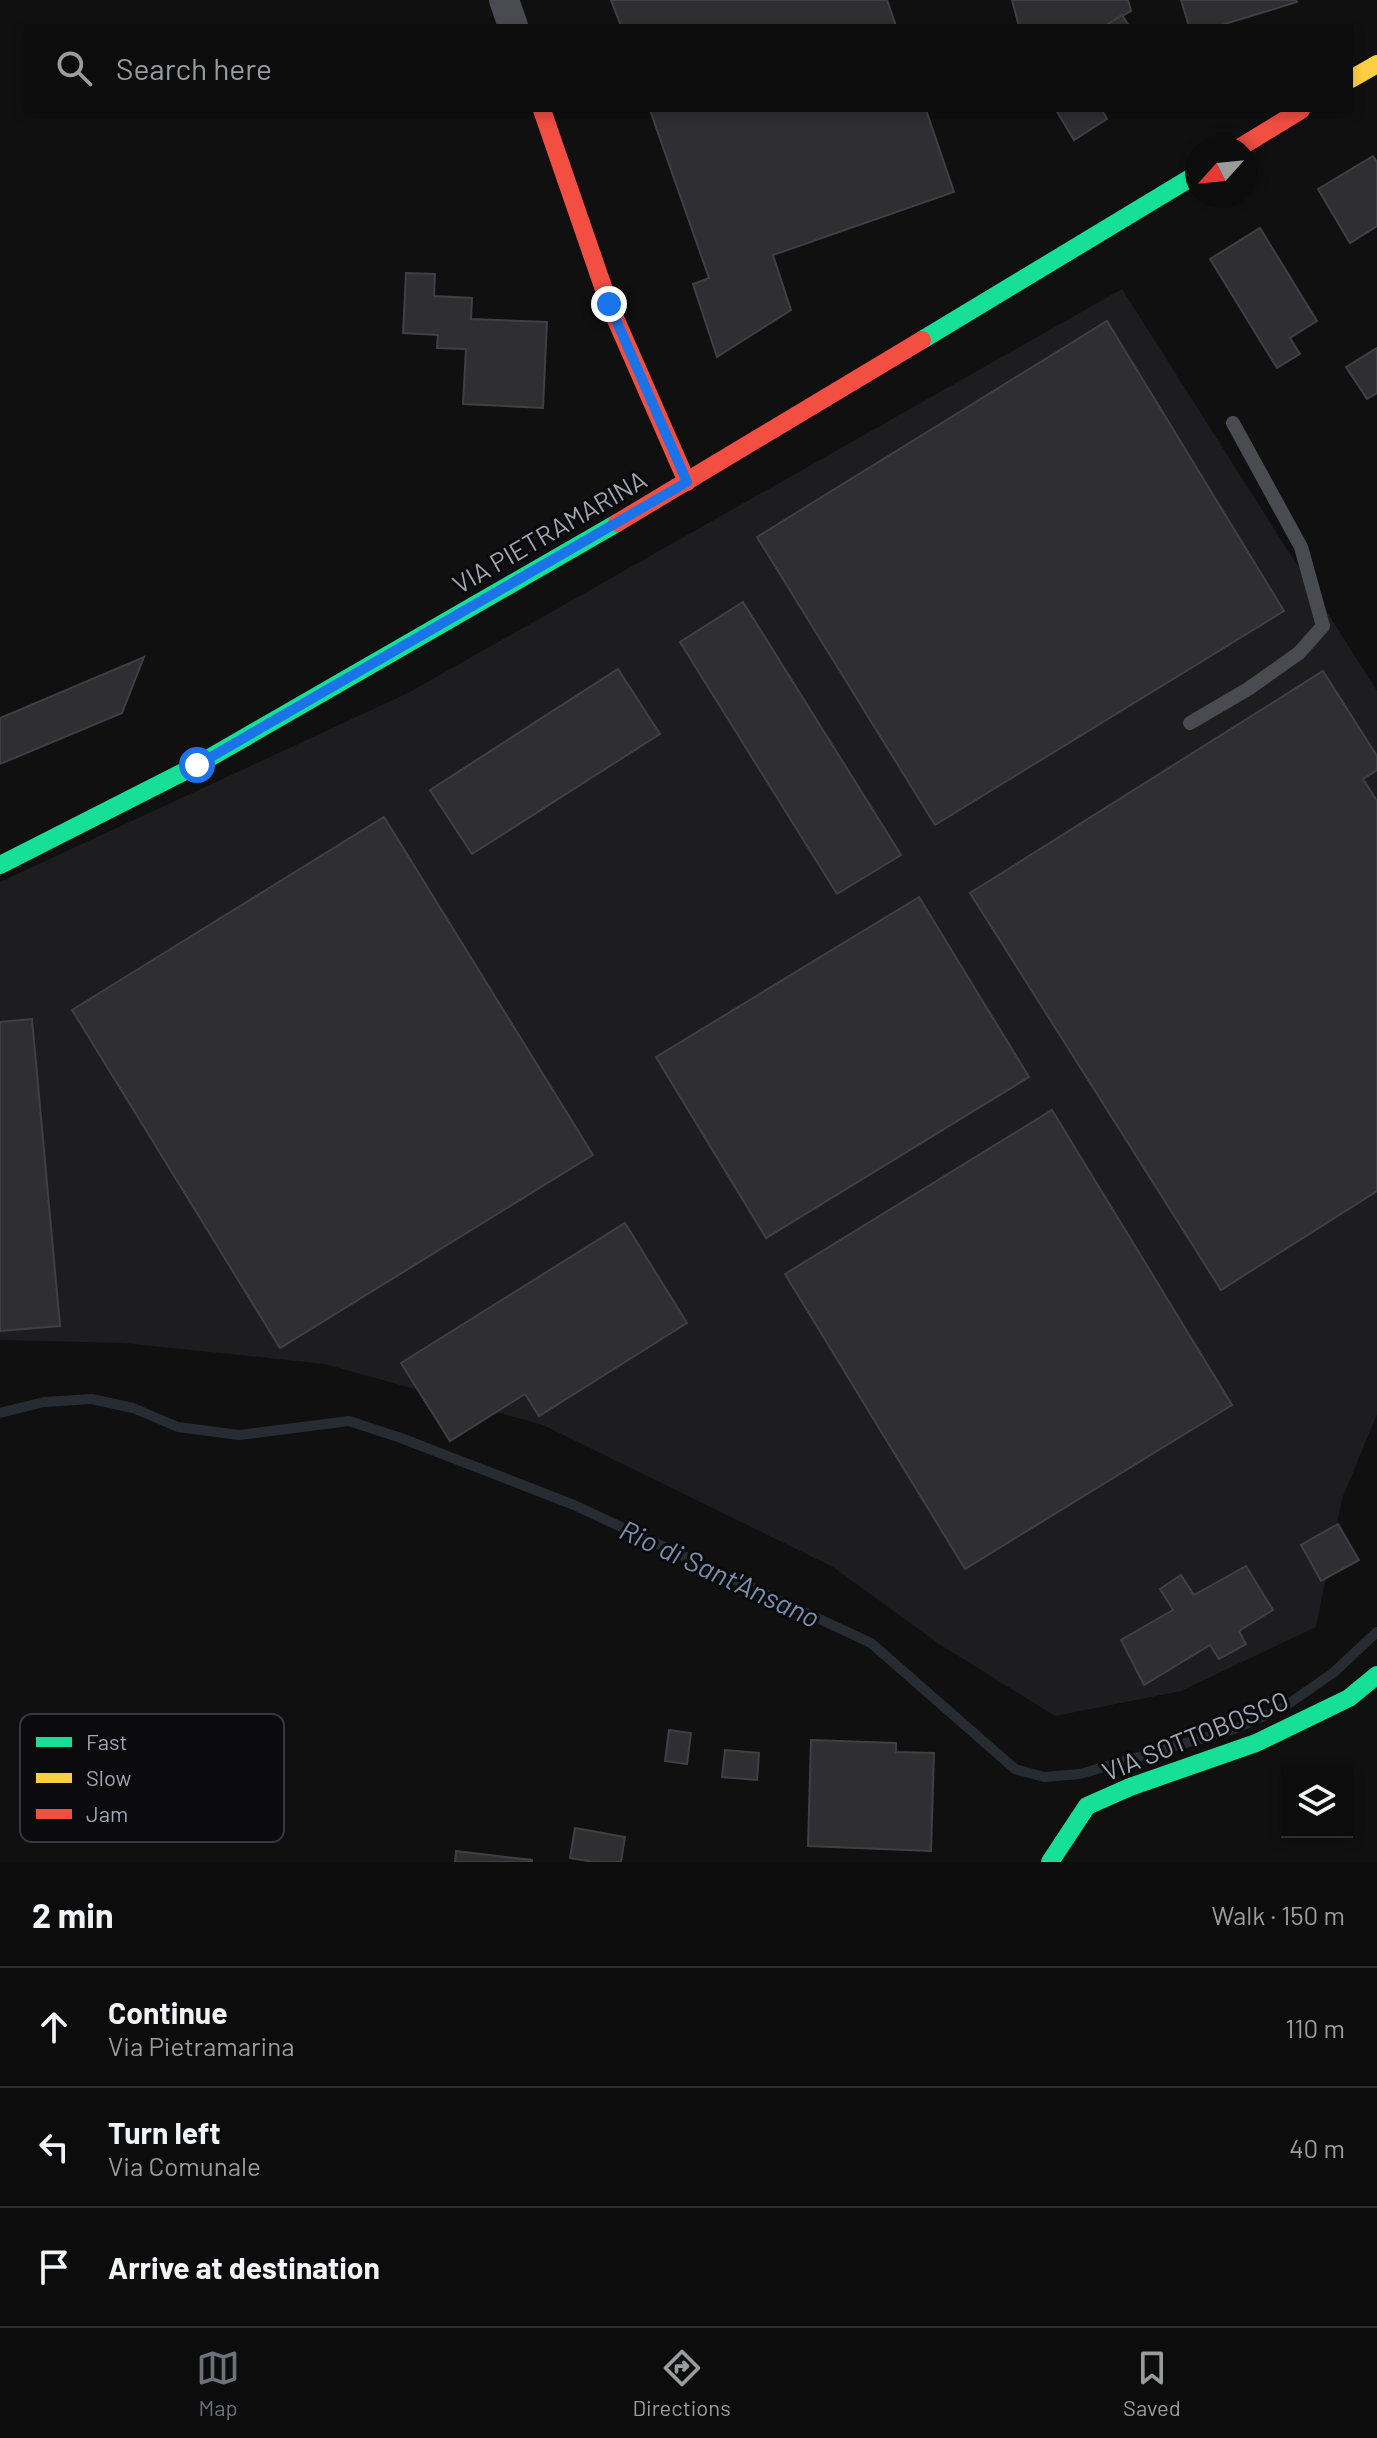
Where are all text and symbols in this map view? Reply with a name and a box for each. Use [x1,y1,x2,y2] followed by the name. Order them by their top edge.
[24,24,1353,112] search box
[52,46,96,90] icon: search
[116,50,272,86] text: Search here
[1185,136,1257,208] north arrow
[591,286,627,322] route end
[447,463,651,599] street label: VIA PIETRAMARINA
[179,747,215,783] route start
[615,1512,825,1634] water label: Rio di Sant'Ansano
[1097,1683,1293,1787] street label: VIA SOTTOBOSCO
[20,1714,284,1842] legend
[86,1728,128,1754] text: Fast
[86,1764,131,1790] text: Slow
[1281,1766,1353,1838] map controls
[1281,1766,1353,1838] button: layers
[86,1800,128,1826] text: Jam
[32,1894,114,1935] text: 2 min
[1211,1899,1345,1930] text: Walk · 150 m
[108,1994,228,2030] text: Continue
[32,2005,76,2049] icon: ahead
[1285,2012,1345,2043] text: 110 m
[108,2030,294,2061] text: Via Pietramarina
[108,2114,221,2150] text: Turn left
[32,2125,76,2169] icon: left
[1289,2132,1345,2163] text: 40 m
[108,2150,261,2181] text: Via Comunale
[32,2245,76,2289] icon: arrive
[108,2249,380,2285] text: Arrive at destination
[196,2346,240,2420] tab: Map
[632,2346,731,2420] tab: Directions
[1123,2346,1181,2420] tab: Saved

